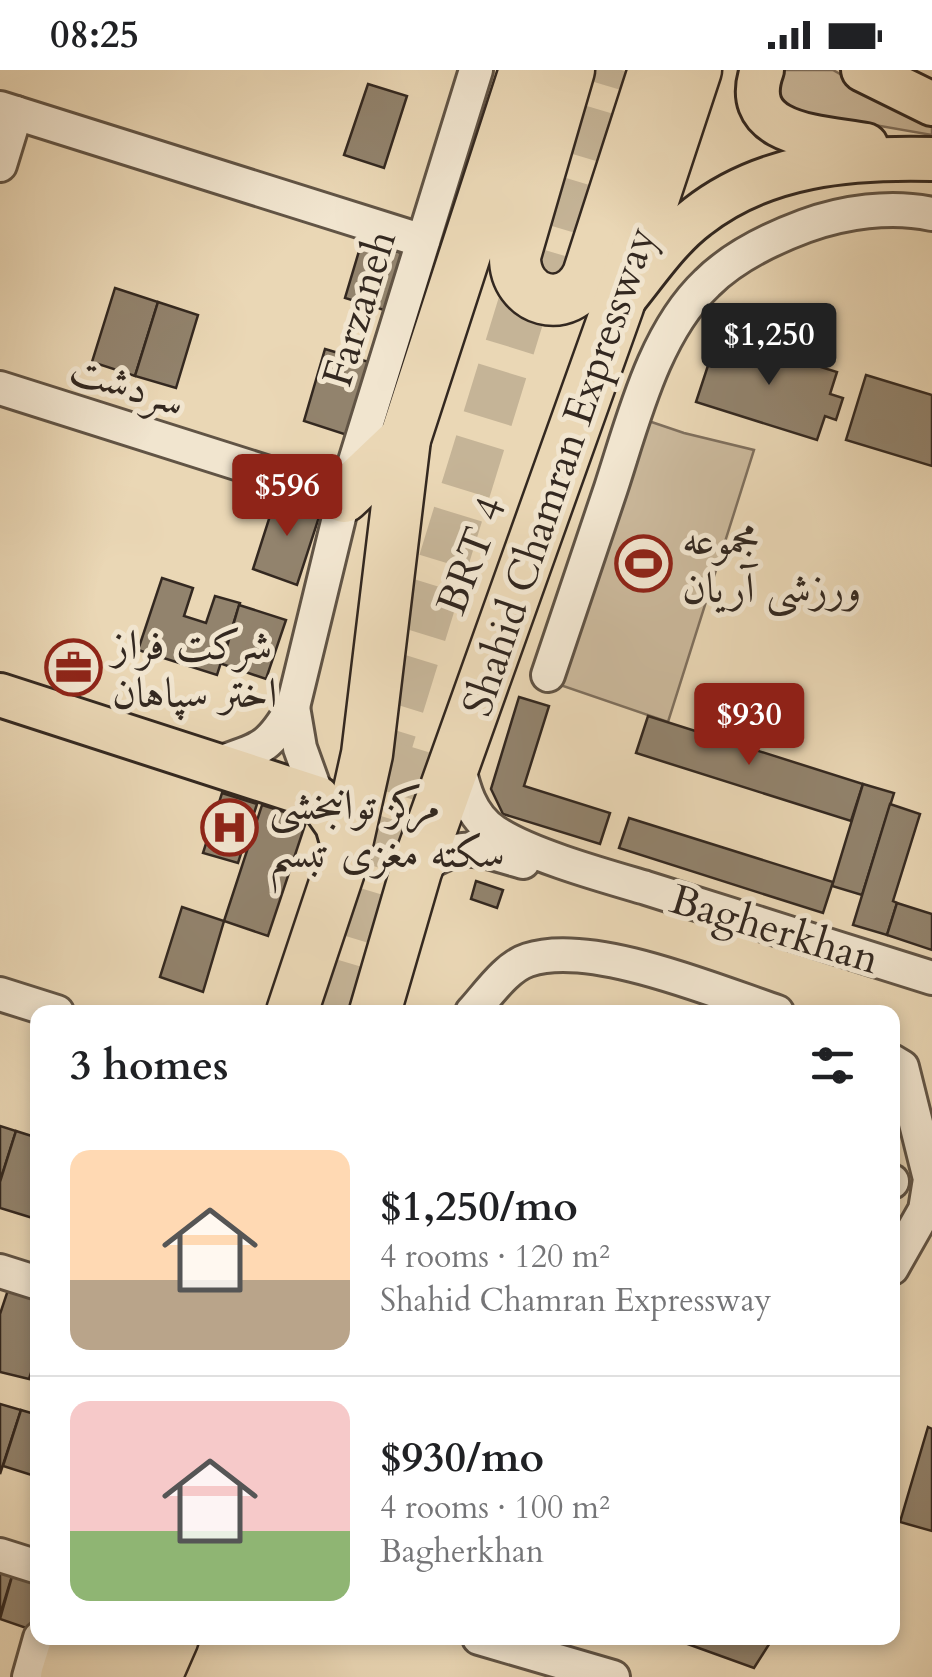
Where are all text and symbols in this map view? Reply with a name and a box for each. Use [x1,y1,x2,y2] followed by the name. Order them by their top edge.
[50,9,139,61] text: 08:25
[449,219,670,724] street label: Shahid Chamran Expressway
[309,223,410,393] street label: Farzaneh
[688,303,850,388] pin: $1,250
[723,313,815,357] text: $1,250
[63,340,192,431] street label: سردشت
[228,454,346,539] pin: $596
[254,464,320,508] text: $596
[423,489,520,622] street label: BRT 4
[682,512,861,617] place label: مجموعه ورزشی آریان
[613,533,673,593] sports icon: مجموعه ورزشی آریان
[108,617,277,722] place label: شرکت فراز اختر سپاهان
[43,638,103,698] office icon: شرکت فراز اختر سپاهان
[690,683,808,768] pin: $930
[716,693,782,737] text: $930
[269,777,505,894] place label: مرکز توانبخشی سکته مغزی تبسم
[200,798,260,858] hospital icon: مرکز توانبخشی سکته مغزی تبسم
[663,871,886,988] street label: Bagherkhan
[70,1037,228,1094] text: 3 homes
[805,1038,860,1093] icon: filters
[380,1178,578,1235] text: $1,250/mo
[150,1190,270,1310] icon: home
[380,1235,610,1279] text: 4 rooms · 120 m²
[380,1279,771,1323] text: Shahid Chamran Expressway
[380,1429,544,1486] text: $930/mo
[150,1441,270,1561] icon: home
[380,1486,610,1530] text: 4 rooms · 100 m²
[380,1530,544,1574] text: Bagherkhan

